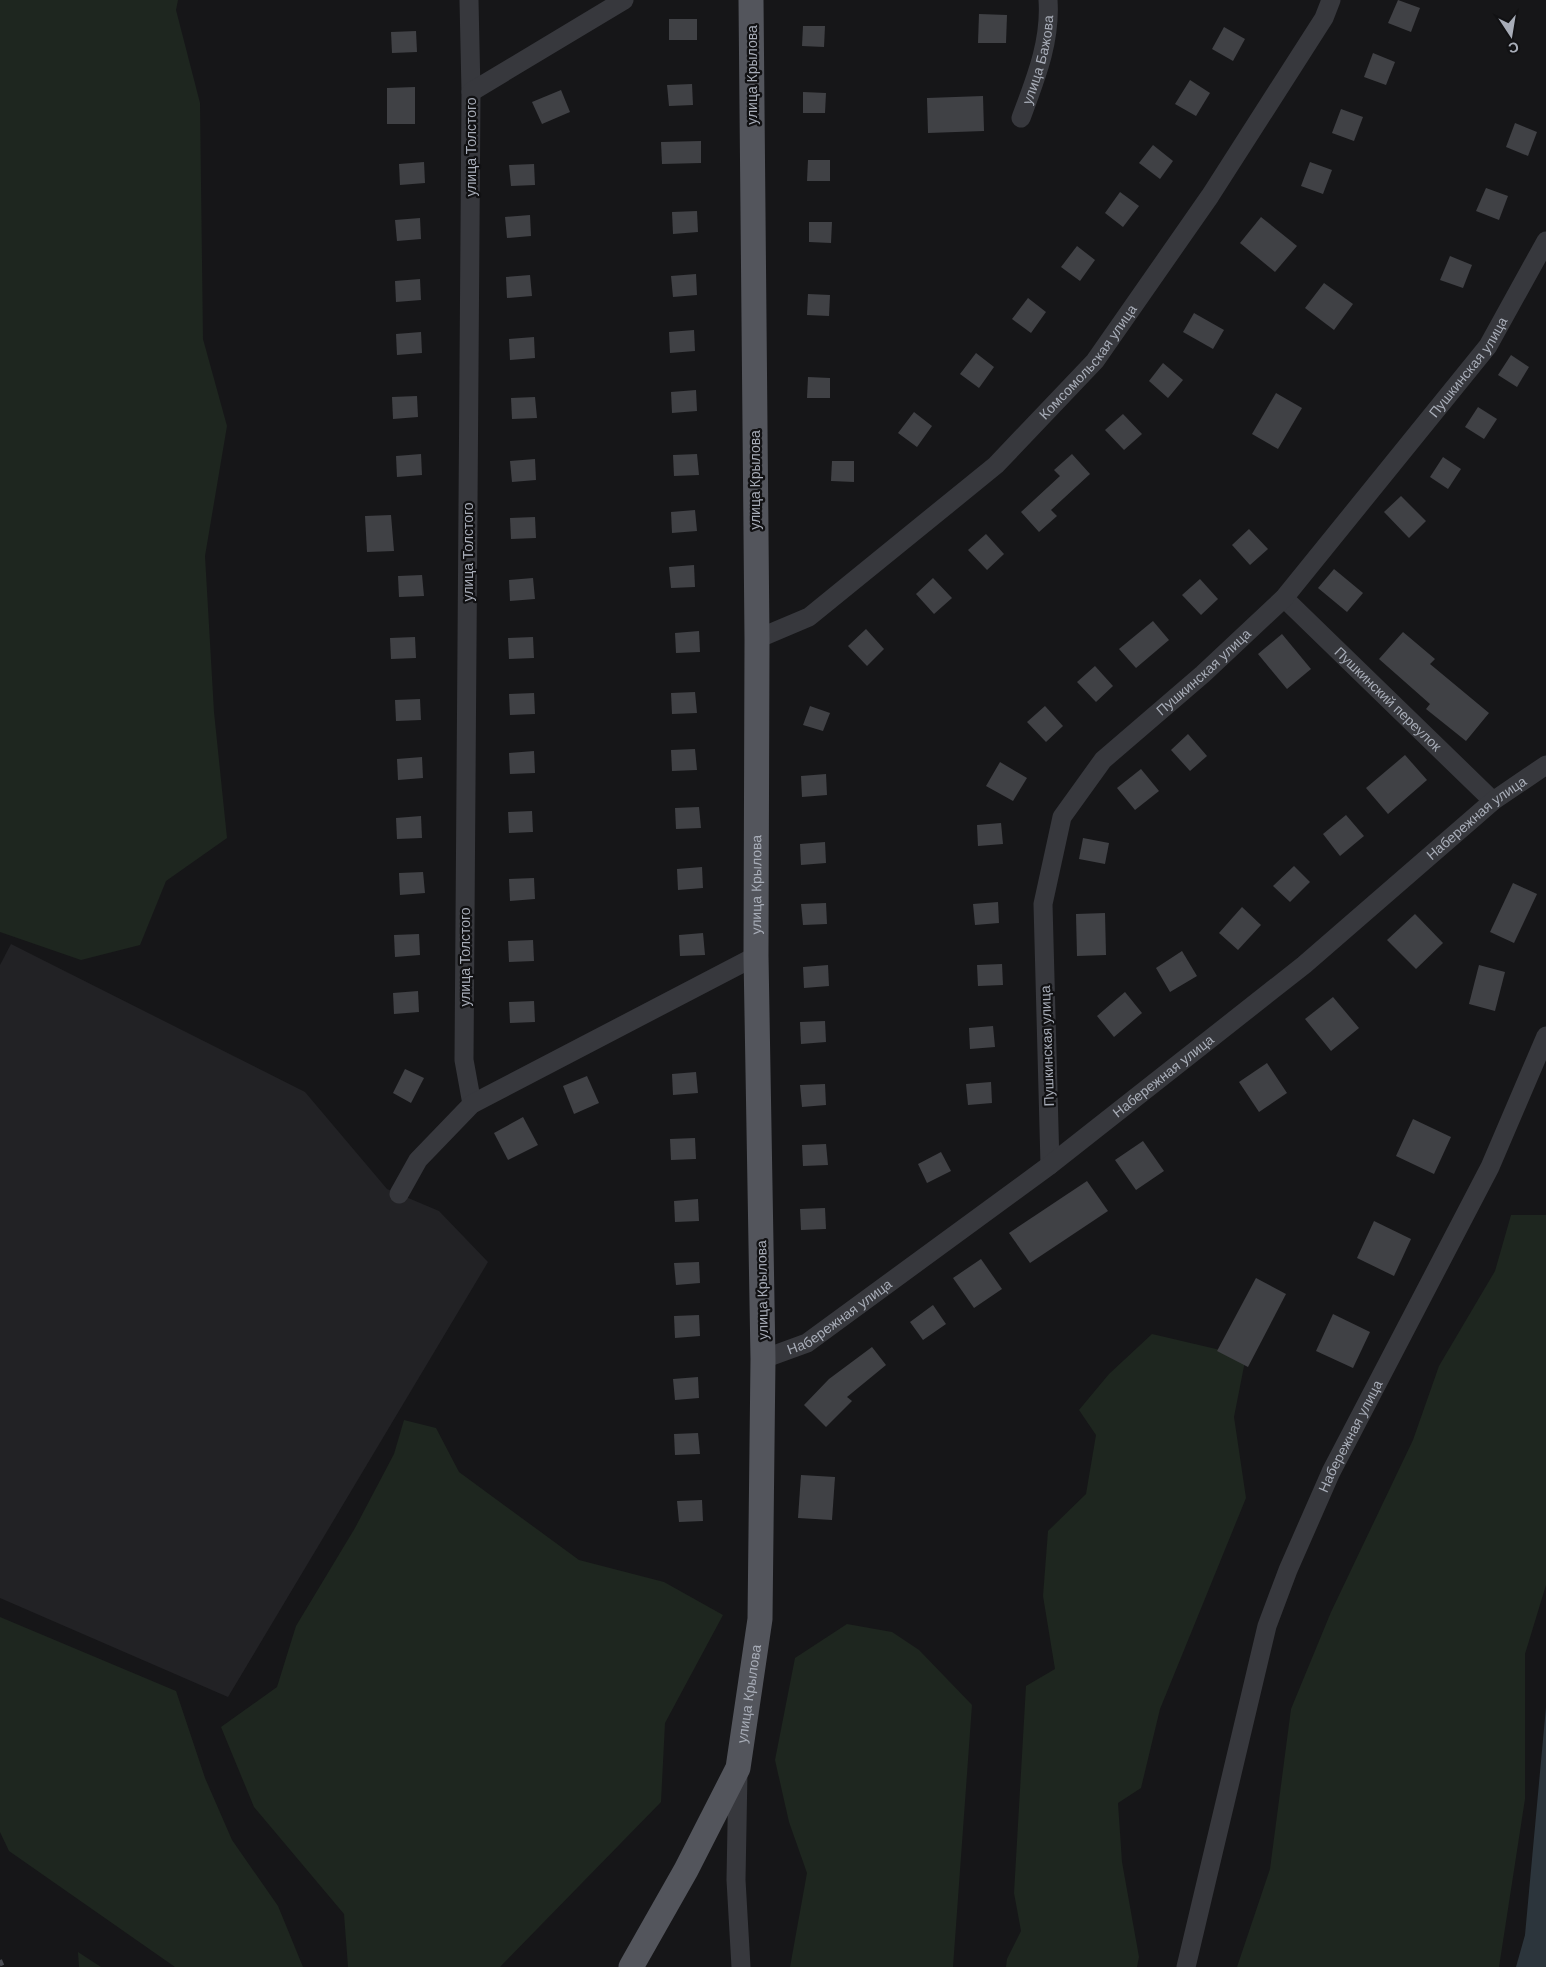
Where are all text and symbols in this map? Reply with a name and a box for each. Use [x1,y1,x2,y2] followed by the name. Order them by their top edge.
[1486,10,1536,60] north arrow
[1019,15,1056,107] street label: улица Бажова
[744,25,760,125] street label: улица Крылова
[1507,39,1520,57] text: С
[463,97,479,197] street label: улица Толстого
[1036,301,1140,422] street label: Комсомольская улица
[1426,314,1511,420] street label: Пушкинская улица
[747,430,763,530] street label: улица Крылова
[460,502,476,602] street label: улица Толстого
[1153,625,1254,718] street label: Пушкинская улица
[1331,644,1445,755] street label: Пушкинский переулок
[1423,773,1529,863] street label: Набережная улица
[748,835,764,935] street label: улица Крылова
[457,907,473,1007] street label: улица Толстого
[1037,985,1057,1107] street label: Пушкинская улица
[1109,1031,1217,1121] street label: Набережная улица
[753,1240,771,1340] street label: улица Крылова
[785,1275,895,1358] street label: Набережная улица
[1315,1377,1386,1495] street label: Набережная улица
[734,1643,764,1744] street label: улица Крылова

